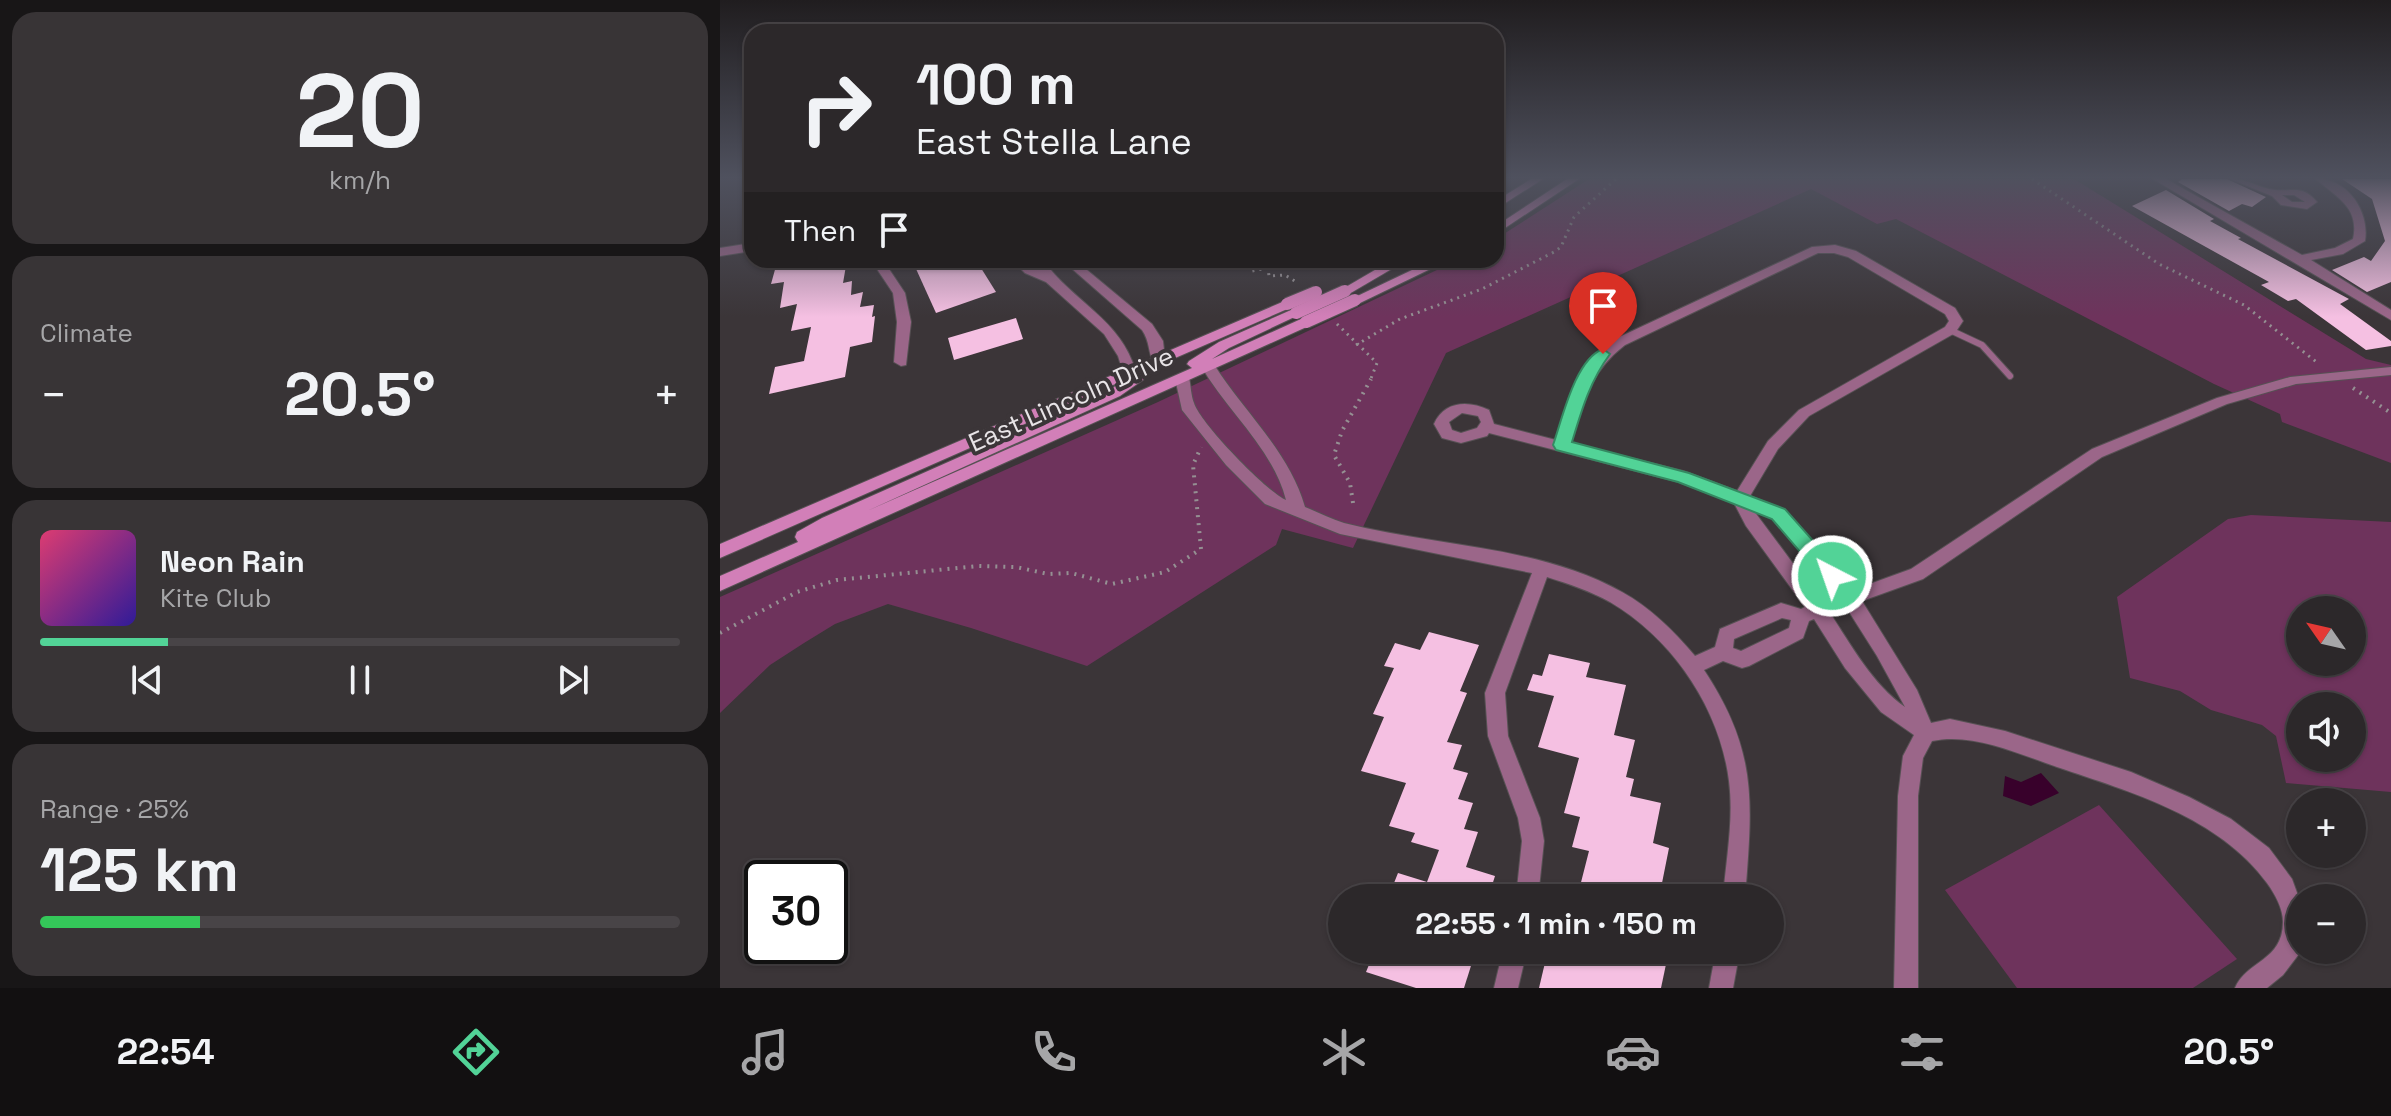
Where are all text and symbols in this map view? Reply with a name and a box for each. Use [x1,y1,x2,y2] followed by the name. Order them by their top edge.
[295,45,425,177] text: 20
[916,49,1076,120] text: 100 m
[784,56,888,160] icon: right
[916,119,1192,165] text: East Stella Lane
[329,163,391,197] text: km/h
[872,208,916,252] icon: arrive
[784,211,856,250] text: Then
[1569,272,1637,354] pin
[1581,284,1625,328] icon: arrive
[40,316,133,350] text: Climate
[963,339,1179,459] street label: East Lincoln Drive
[284,356,436,433] text: 20.5°
[40,367,67,423] text: −
[653,367,680,423] text: +
[1790,534,1874,618] position arrow
[160,542,305,581] text: Neon Rain
[160,581,272,615] text: Kite Club
[2286,596,2366,676] north arrow
[2286,596,2366,964] map controls
[125,658,169,702] icon: previous
[338,658,382,702] icon: pause
[551,658,595,702] icon: next
[2286,692,2366,772] button: sound
[2286,788,2366,868] button: +
[40,792,189,826] text: Range · 25%
[40,832,239,909] text: 125 km
[744,860,848,964] speed limit sign: 30
[2286,884,2366,964] button: −
[1415,904,1697,943] text: 22:55 · 1 min · 150 m
[448,1024,504,1080] icon: directions
[737,1024,793,1080] icon: music
[1026,1024,1082,1080] icon: phone
[1316,1024,1372,1080] icon: climate
[1605,1024,1661,1080] icon: car
[1894,1024,1950,1080] icon: filters
[117,1029,215,1075] text: 22:54
[2183,1029,2274,1075] text: 20.5°

